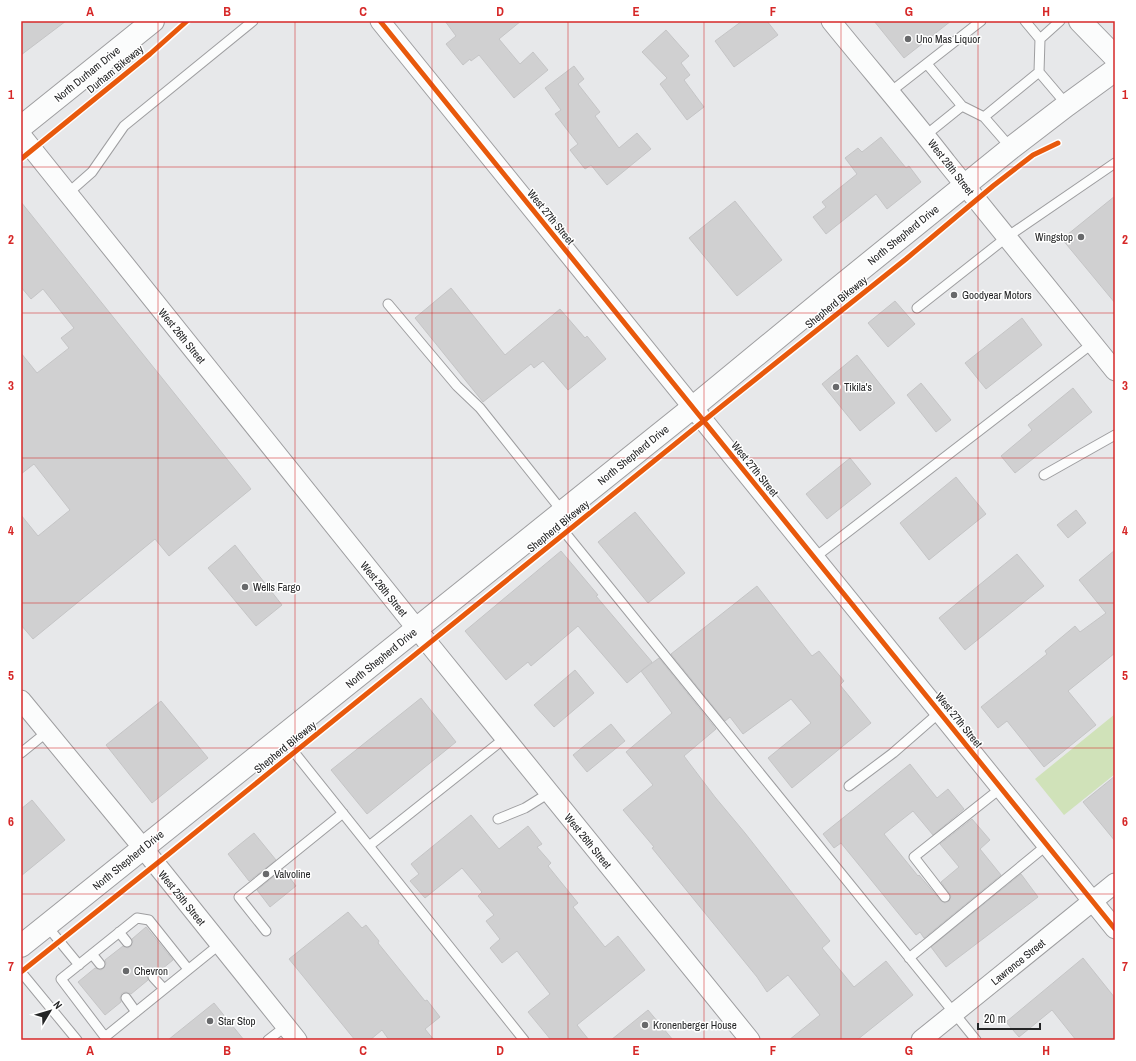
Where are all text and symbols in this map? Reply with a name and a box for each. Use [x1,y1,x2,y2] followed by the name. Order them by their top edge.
[86,3,94,20] text: A
[223,3,231,20] text: B
[359,3,367,20] text: C
[496,3,504,20] text: D
[632,3,640,20] text: E
[770,3,777,20] text: F
[905,3,913,20] text: G
[1042,3,1050,20] text: H
[916,32,980,46] place label: Uno Mas Liquor
[903,34,913,44] marker: Uno Mas Liquor
[84,42,146,96] street label: Durham Bikeway
[51,43,123,105] street label: North Durham Drive
[8,86,14,103] text: 1
[1122,86,1128,103] text: 1
[925,136,977,198] street label: West 28th Street
[524,187,578,248] street label: West 27th Street
[864,202,942,268] street label: North Shepherd Drive
[1035,230,1073,244] place label: Wingstop
[8,231,14,248] text: 2
[1122,231,1128,248] text: 2
[1076,232,1086,242] marker: Wingstop
[802,272,870,331] street label: Shepherd Bikeway
[962,288,1032,302] place label: Goodyear Motors
[949,290,959,300] marker: Goodyear Motors
[155,306,209,367] street label: West 26th Street
[8,377,14,394] text: 3
[1122,377,1128,394] text: 3
[844,380,873,394] place label: Tikila's
[831,382,841,392] marker: Tikila's
[594,422,672,488] street label: North Shepherd Drive
[728,439,782,500] street label: West 27th Street
[524,496,592,555] street label: Shepherd Bikeway
[8,522,14,539] text: 4
[1122,522,1128,539] text: 4
[357,559,411,620] street label: West 26th Street
[253,580,301,594] place label: Wells Fargo
[240,582,250,592] marker: Wells Fargo
[342,625,420,691] street label: North Shepherd Drive
[8,667,14,684] text: 5
[1122,667,1128,684] text: 5
[932,690,986,751] street label: West 27th Street
[251,717,319,776] street label: Shepherd Bikeway
[561,811,615,872] street label: West 26th Street
[8,813,14,830] text: 6
[1122,813,1128,830] text: 6
[89,827,167,893] street label: North Shepherd Drive
[274,867,310,881] place label: Valvoline
[155,868,209,929] street label: West 25th Street
[261,869,271,879] marker: Valvoline
[988,936,1048,988] street label: Lawrence Street
[8,958,14,975] text: 7
[1122,958,1128,975] text: 7
[134,964,168,978] place label: Chevron
[121,966,131,976] marker: Chevron
[30,991,70,1031] north arrow
[50,998,65,1012] text: N
[978,1005,1040,1031] scale bar
[984,1011,1006,1027] text: 20 m
[218,1014,256,1028] place label: Star Stop
[205,1016,215,1026] marker: Star Stop
[653,1018,737,1032] place label: Kronenberger House
[640,1020,650,1030] marker: Kronenberger House
[86,1042,94,1059] text: A
[223,1042,231,1059] text: B
[359,1042,367,1059] text: C
[496,1042,504,1059] text: D
[632,1042,640,1059] text: E
[770,1042,777,1059] text: F
[905,1042,913,1059] text: G
[1042,1042,1050,1059] text: H

